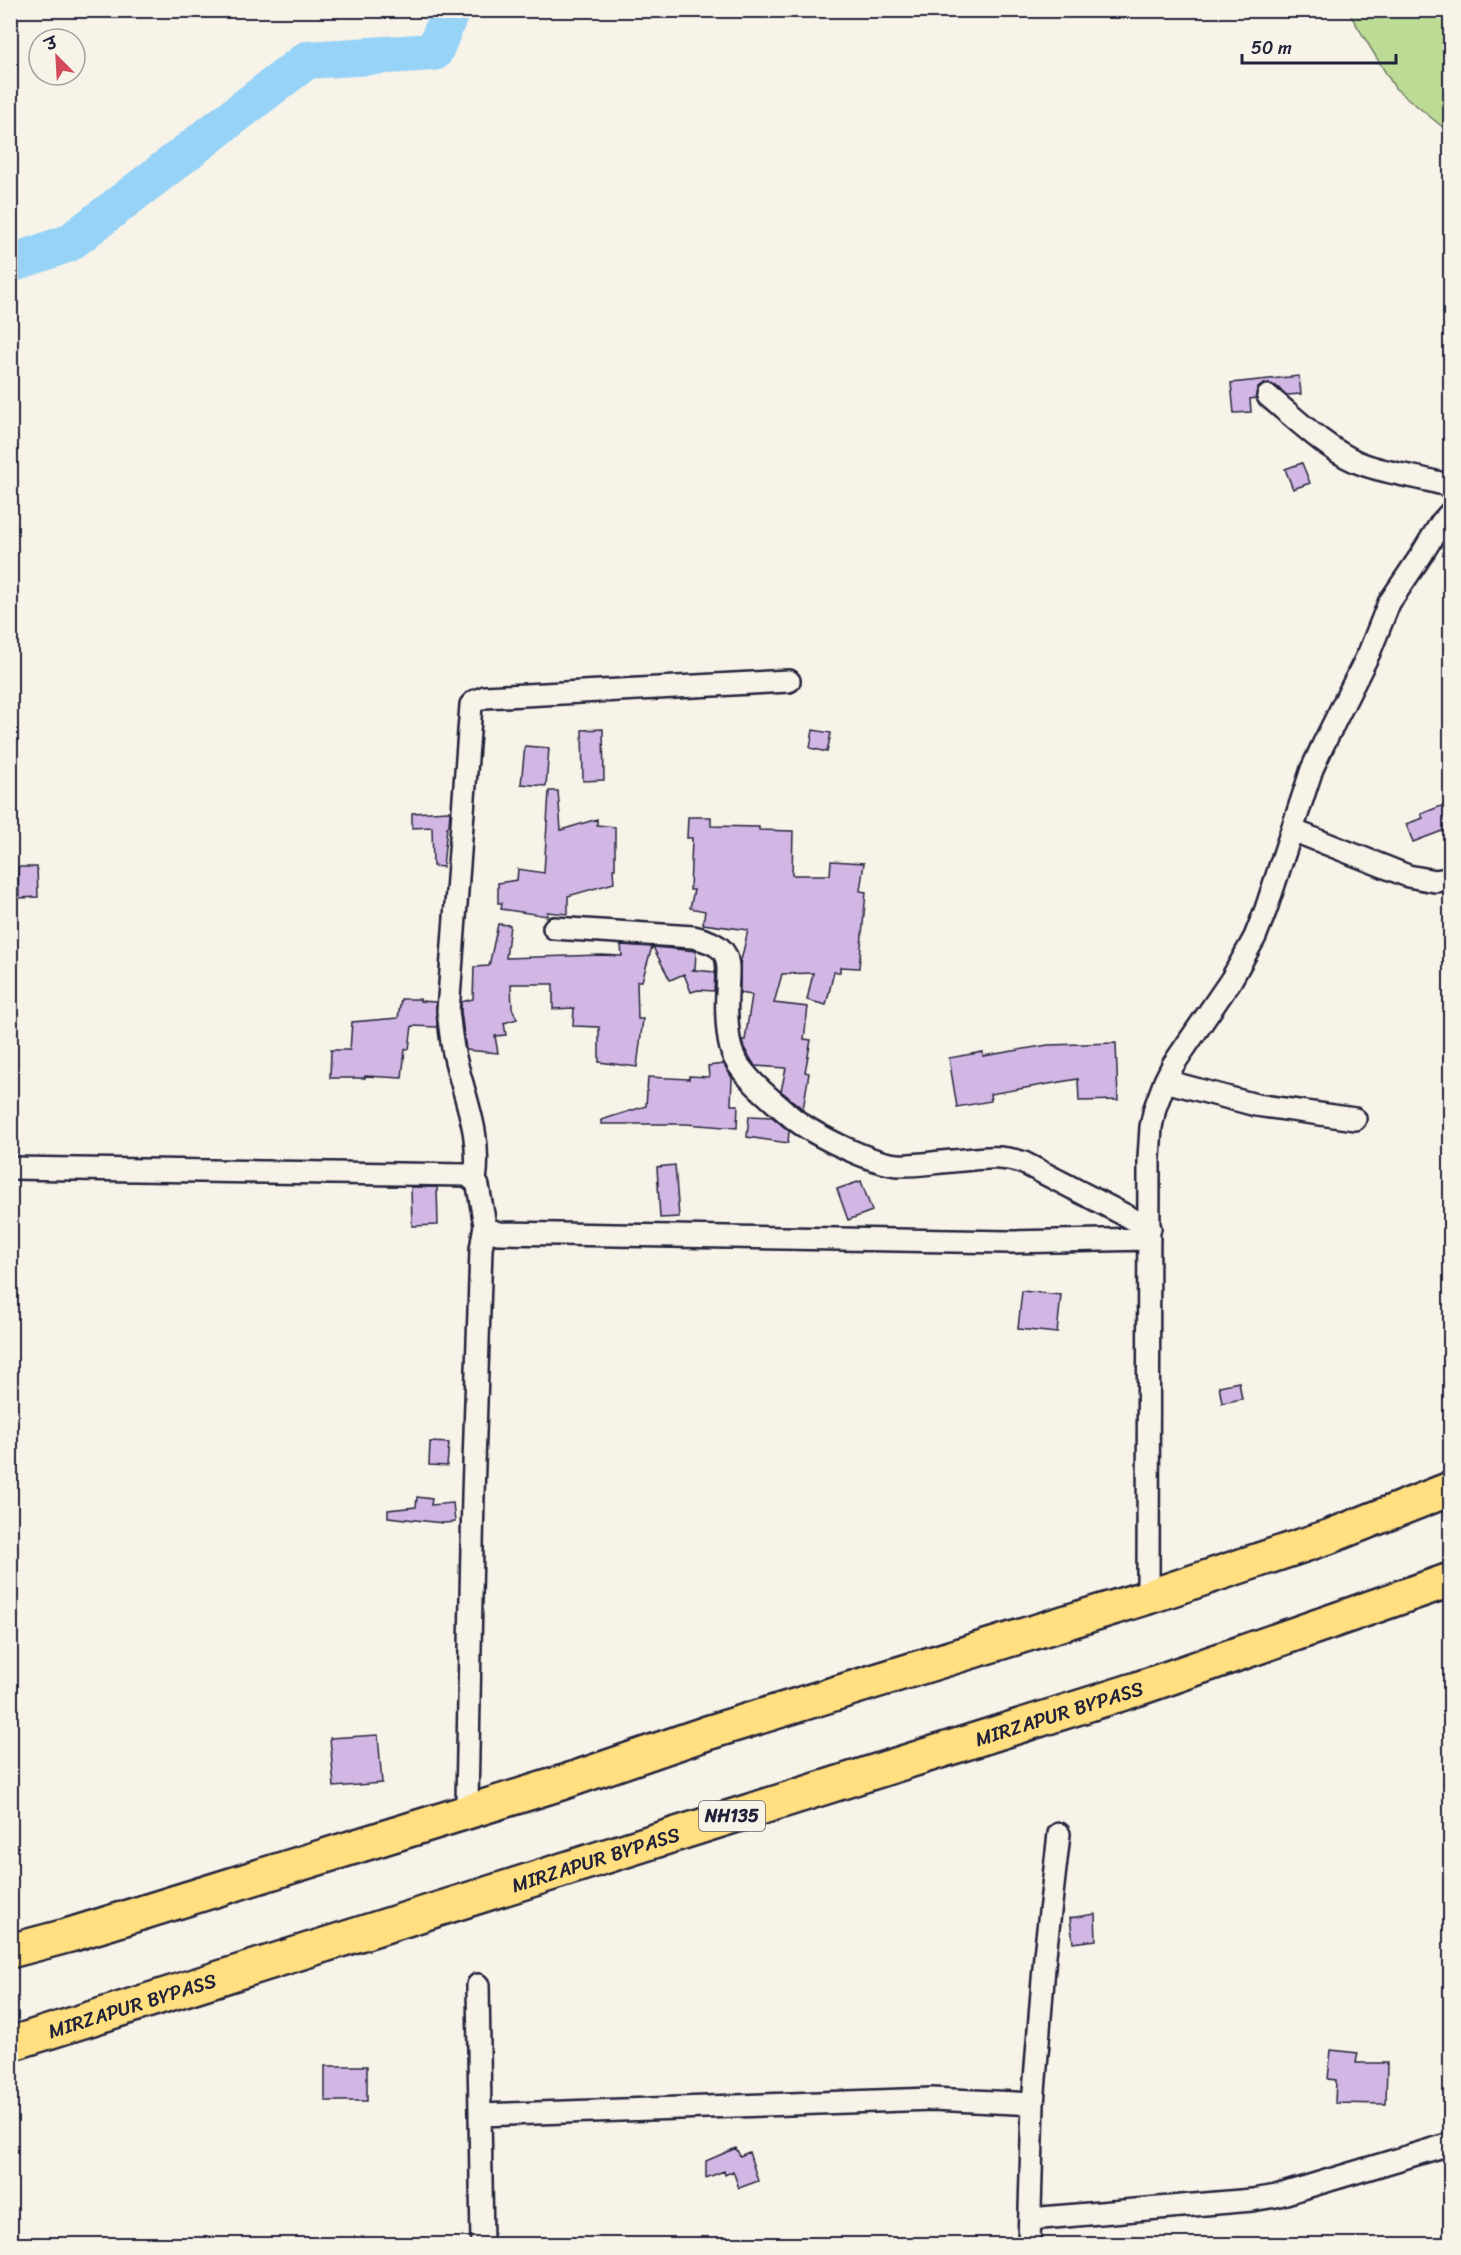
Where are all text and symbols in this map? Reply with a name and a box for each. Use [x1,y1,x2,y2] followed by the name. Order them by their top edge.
[27,27,87,87] north arrow
[1242,27,1396,65] scale bar
[39,28,63,60] text: उ
[1251,32,1292,64] text: 50 m
[971,1671,1149,1757] street label: MIRZAPUR BYPASS
[699,1801,765,1831] road number: NH135
[507,1817,685,1903] street label: MIRZAPUR BYPASS
[43,1963,221,2049] street label: MIRZAPUR BYPASS

